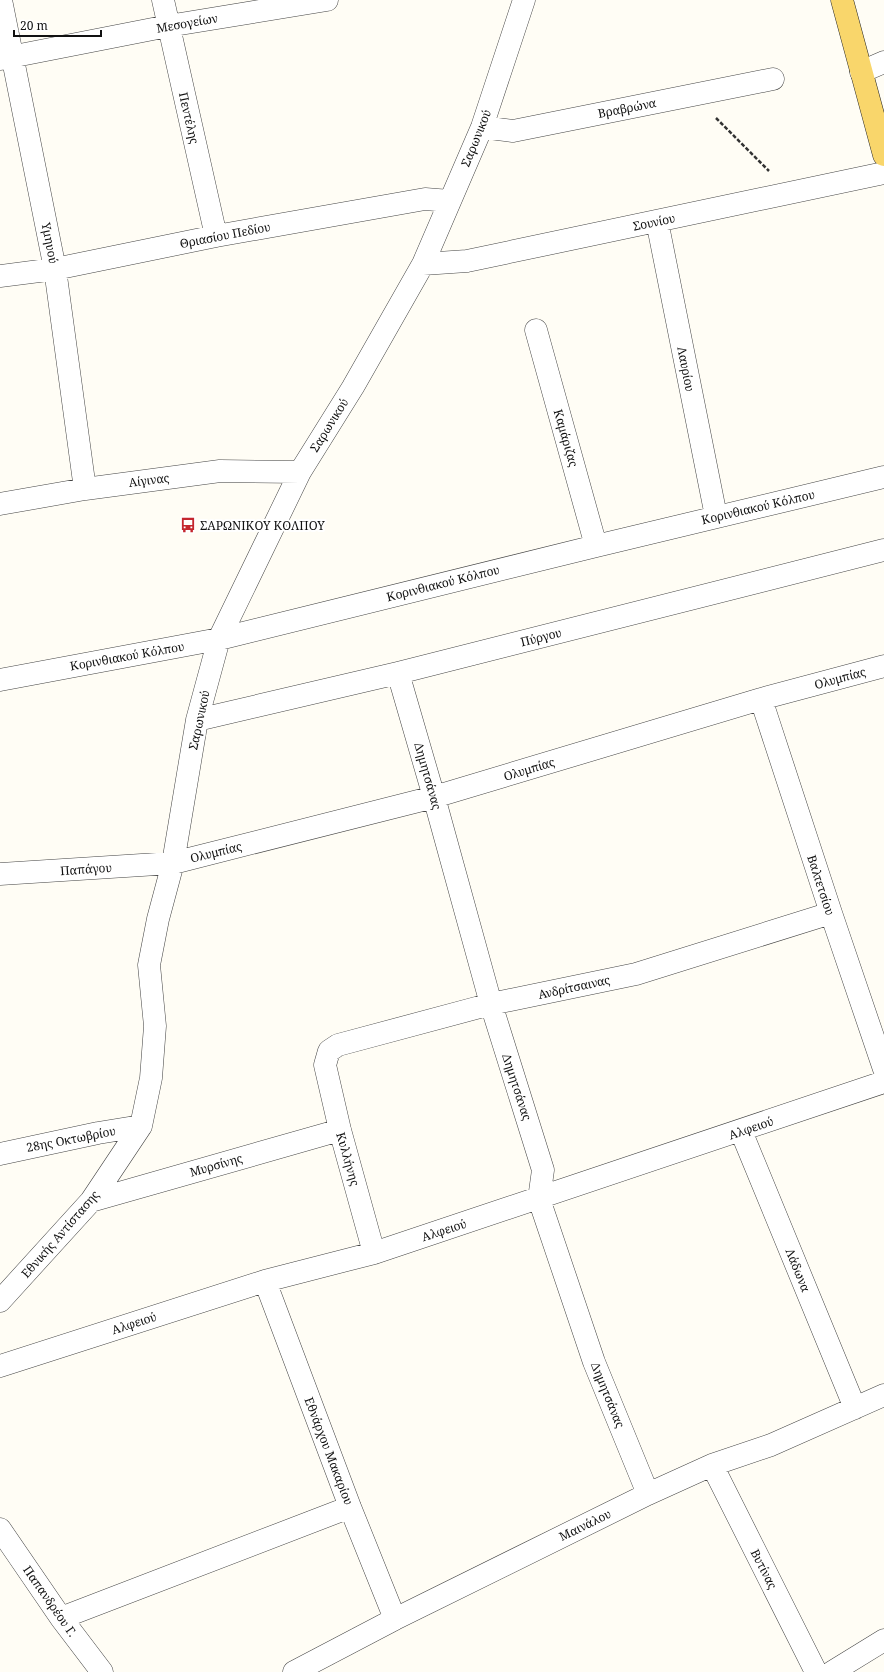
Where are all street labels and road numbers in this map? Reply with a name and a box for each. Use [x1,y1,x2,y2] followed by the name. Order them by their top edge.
[155,9,219,37] street label: Μεσογείων
[175,90,203,146] street label: Πεντέλης
[596,94,658,122] street label: Βραβρώνα
[457,107,495,169] street label: Σαρωνικού
[631,209,677,235] street label: Σουνίου
[178,218,272,252] street label: Θριασίου Πεδίου
[37,220,62,265] street label: Υμηυού
[673,345,699,393] street label: Λαυρίου
[306,395,352,455] street label: Σαρωνικού
[550,407,582,469] street label: Καμάριζας
[128,469,170,491] street label: Αίγινας
[700,486,816,528] street label: Κορινθιακού Κόλπου
[385,561,501,605] street label: Κορινθιακού Κόλπου
[519,624,563,650] street label: Πύργου
[68,638,186,674] street label: Κορινθιακού Κόλπου
[812,663,868,693] street label: Ολυμπίας
[184,689,214,751] street label: Σαρωνικού
[410,740,446,812] street label: Δημητσάνας
[501,753,557,785] street label: Ολυμπίας
[188,837,244,867] street label: Ολυμπίας
[803,853,839,917] street label: Βαλτετσίου
[60,859,112,879] street label: Παπάγου
[536,971,612,1003] street label: Ανδρίτσαινας
[498,1051,536,1123] street label: Δημητσάνας
[726,1112,776,1144] street label: Αλφειού
[25,1122,117,1156] street label: 28ης Οκτωβρίου
[332,1130,364,1188] street label: Κυλλήνης
[188,1149,245,1181] street label: Μυρσίνης
[17,1186,103,1281] street label: Εθνικής Αντίστασης
[419,1215,469,1245] street label: Αλφειού
[782,1246,815,1295] street label: Λάδωνα
[109,1308,159,1338] street label: Αλφειού
[587,1360,629,1430] street label: Δημητσάνας
[301,1395,357,1507] street label: Εθνάρχου Μακαρίου
[556,1505,614,1545] street label: Μαινάλου
[747,1546,781,1592] street label: Βυτίνας
[19,1562,81,1640] street label: Παπανδρέου Γ.

